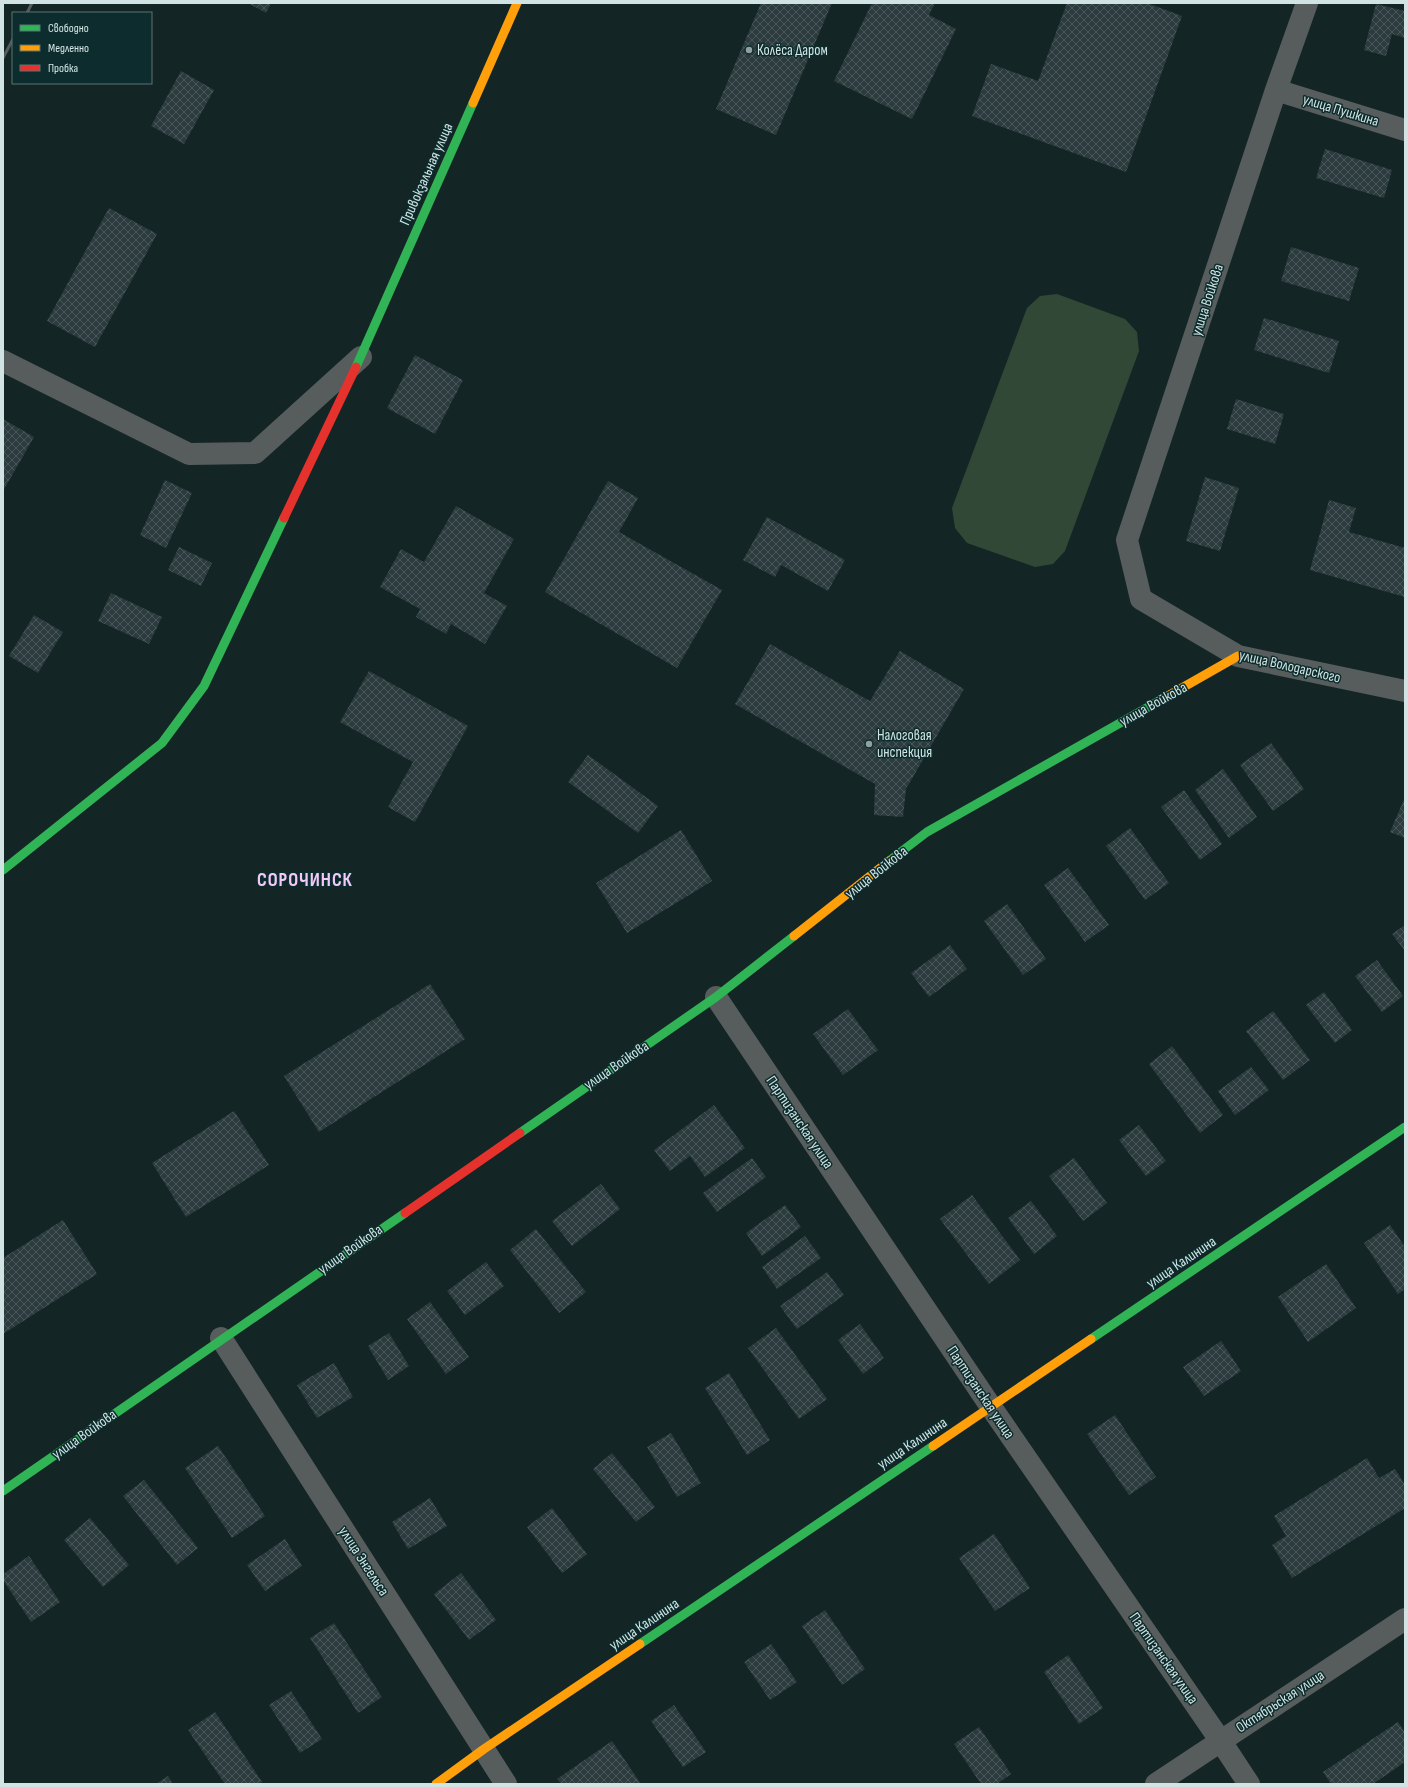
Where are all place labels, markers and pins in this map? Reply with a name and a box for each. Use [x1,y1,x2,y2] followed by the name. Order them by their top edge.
[757,41,828,60] place label: Колёса Даром
[744,45,754,55] marker: Колёса Даром
[877,726,932,762] place label: Налоговая инспекция
[864,739,874,749] marker: Налоговая инспекция

